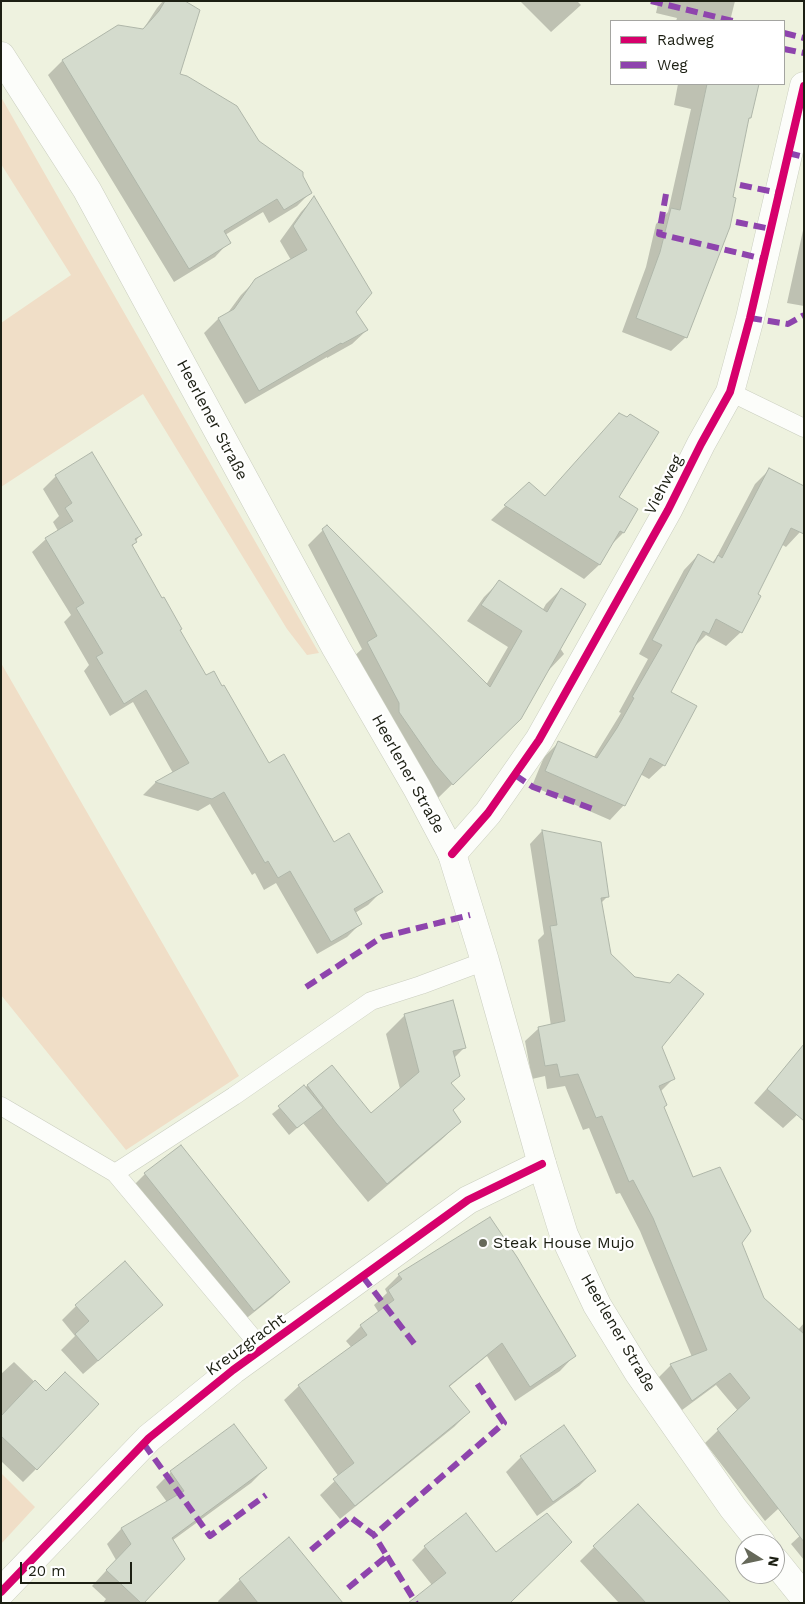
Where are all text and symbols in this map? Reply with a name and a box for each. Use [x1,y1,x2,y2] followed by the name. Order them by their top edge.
[610,20,785,85] legend
[657,31,714,49] text: Radweg
[657,56,688,74] text: Weg
[172,357,252,483] street label: Heerlener Straße
[641,452,687,518] street label: Viehweg
[367,711,449,837] street label: Heerlener Straße
[493,1233,634,1253] place label: Steak House Mujo
[477,1237,489,1249] marker: Steak House Mujo
[576,1270,660,1396] street label: Heerlener Straße
[202,1310,290,1380] street label: Kreuzgracht
[735,1534,785,1584] north arrow
[22,1552,135,1584] scale bar
[765,1555,783,1568] text: N
[28,1562,66,1580] text: 20 m

